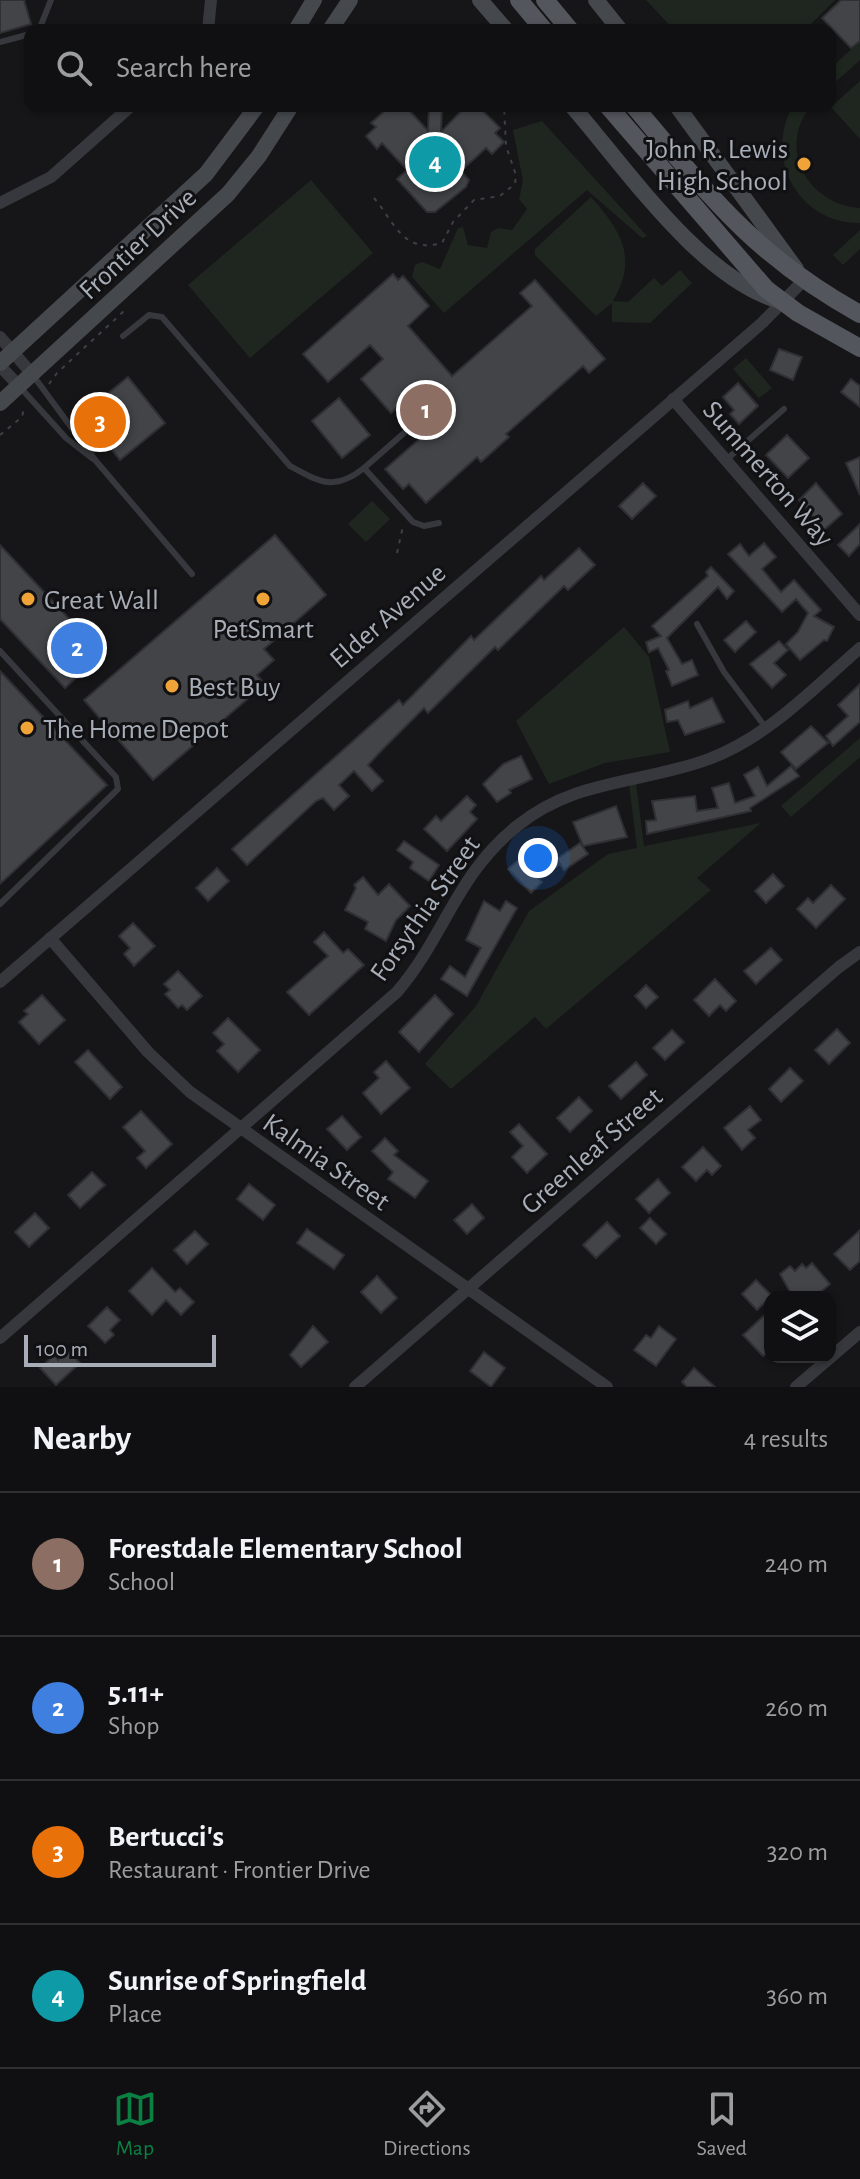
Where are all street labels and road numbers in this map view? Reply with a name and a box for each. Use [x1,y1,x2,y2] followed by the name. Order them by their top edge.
[74,184,202,305] street label: Frontier Drive
[697,396,838,553] street label: Summerton Way
[325,559,451,674] street label: Elder Avenue
[365,832,486,987] street label: Forsythia Street
[516,1083,668,1220] street label: Greenleaf Street
[257,1109,394,1216] street label: Kalmia Street

